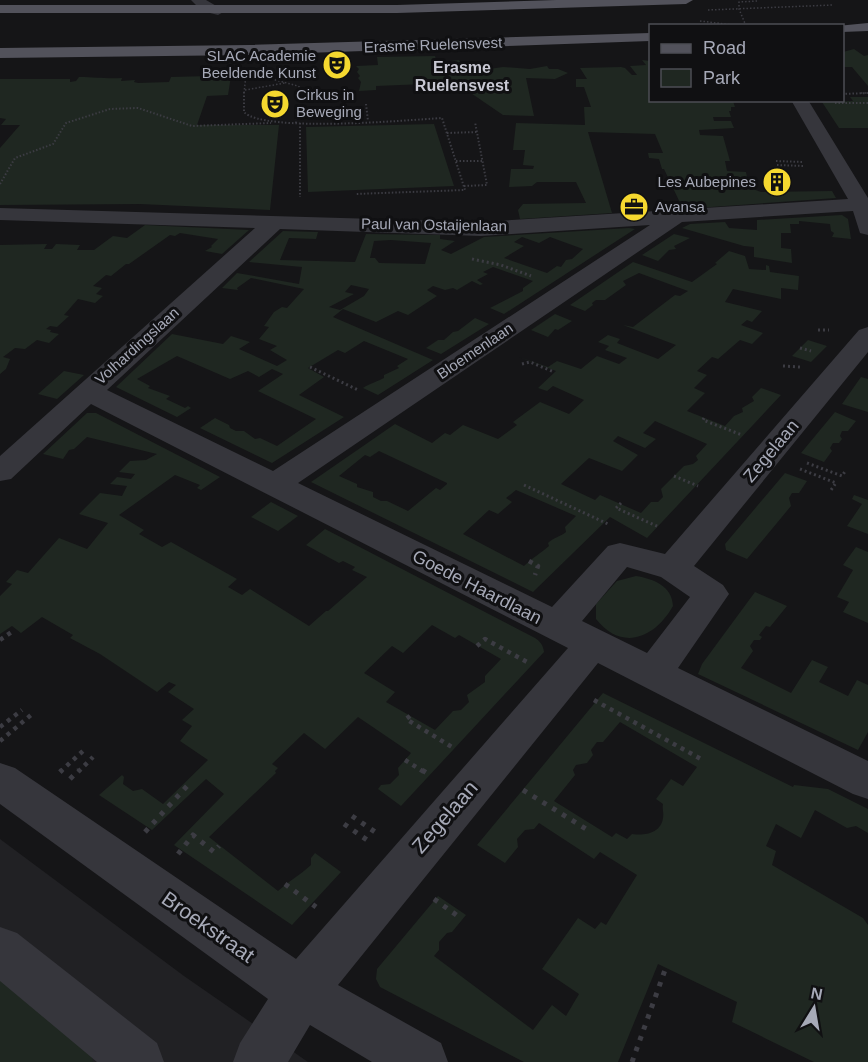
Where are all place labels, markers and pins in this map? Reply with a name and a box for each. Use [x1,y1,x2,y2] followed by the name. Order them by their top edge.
[202,47,317,81] place label: SLAC Academie Beeldende Kunst
[321,49,353,81] theatre icon: SLAC Academie Beeldende Kunst
[296,86,362,120] place label: Cirkus in Beweging
[259,88,291,120] theatre icon: Cirkus in Beweging
[761,166,793,198] building icon: Les Aubepines
[658,173,756,190] place label: Les Aubepines
[618,191,650,223] office icon: Avansa
[655,198,705,215] place label: Avansa

